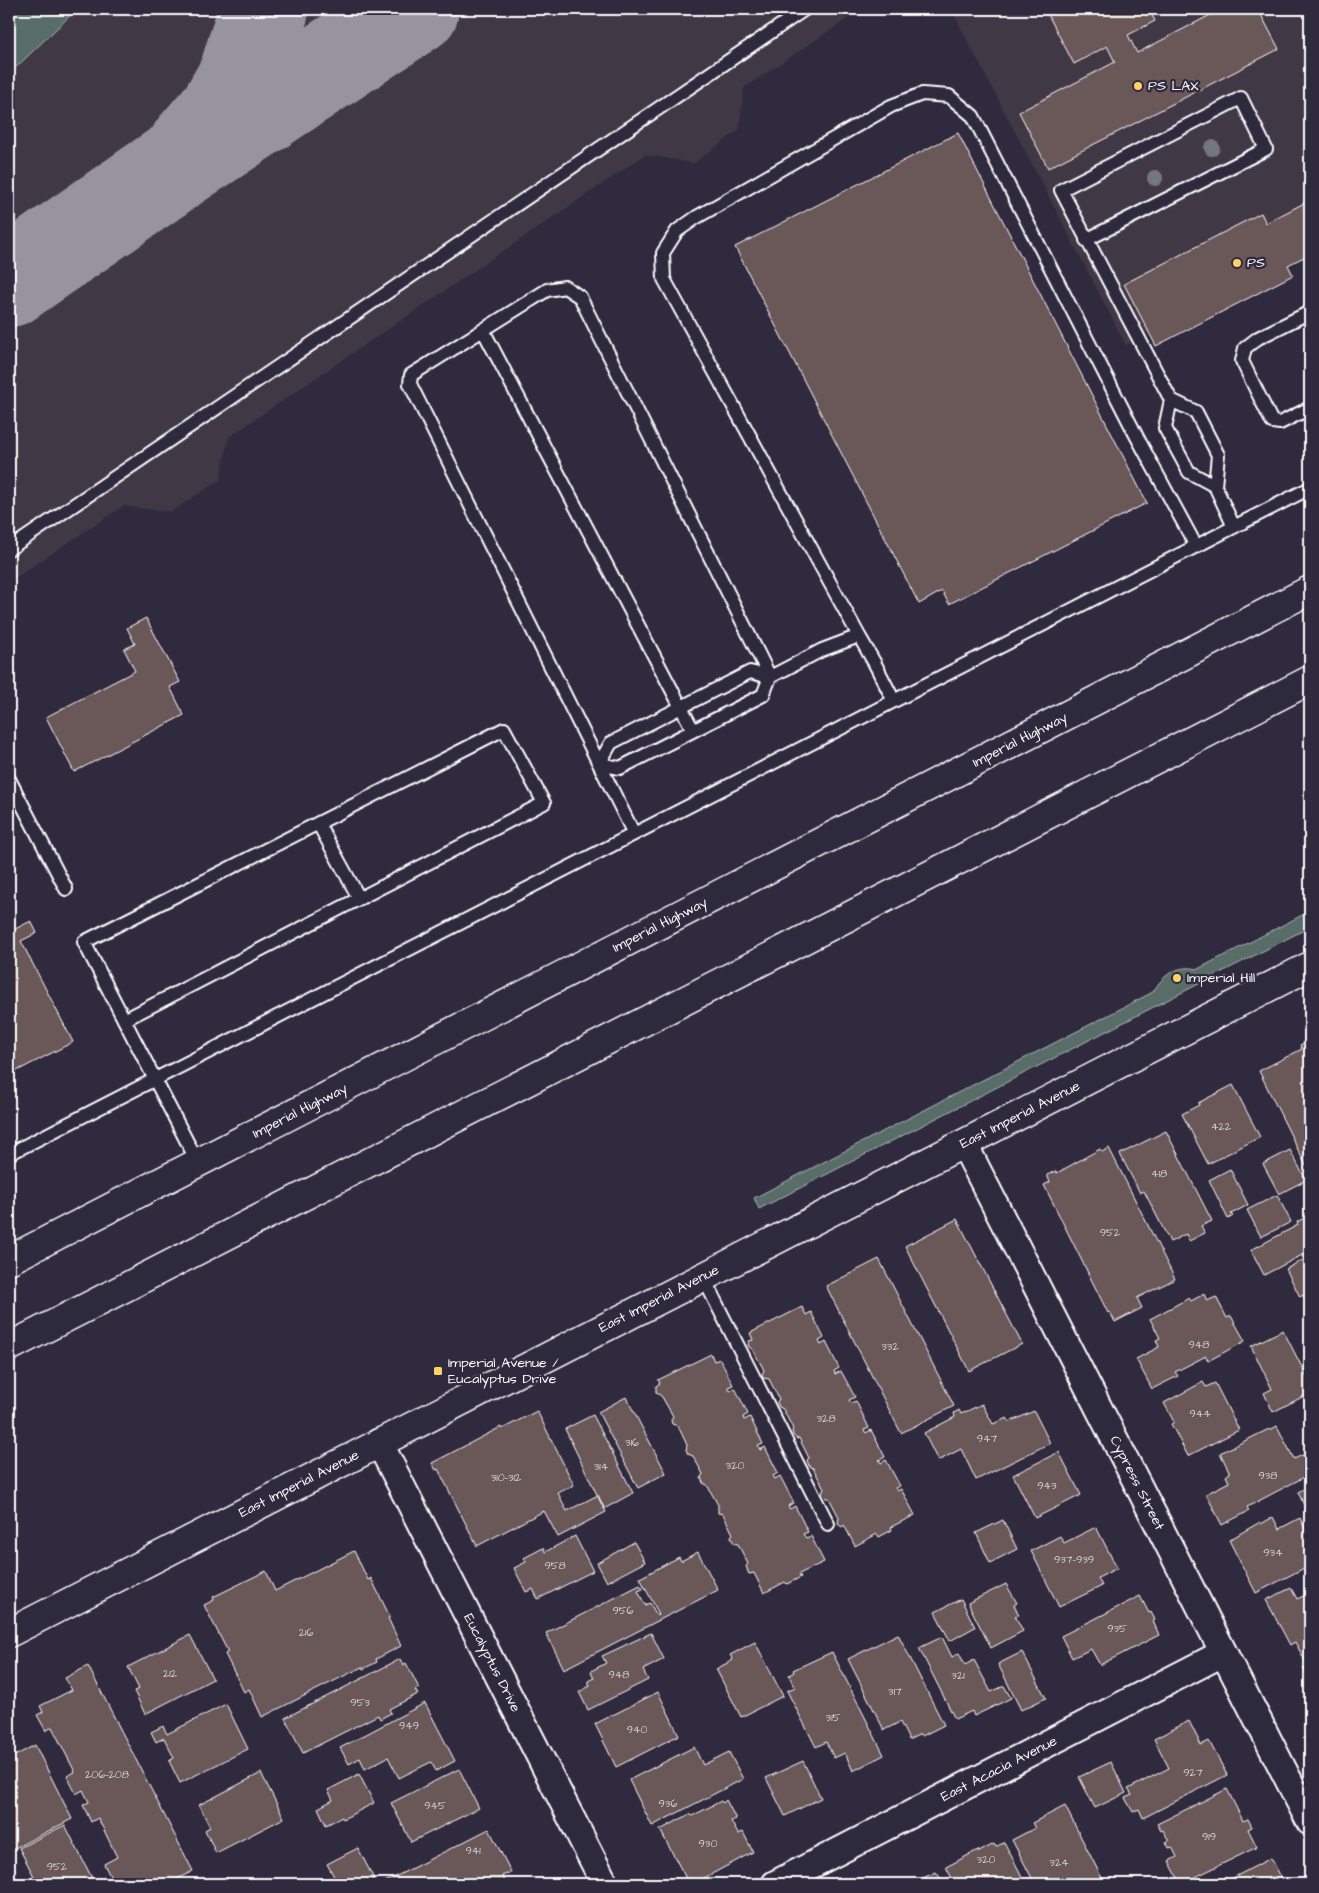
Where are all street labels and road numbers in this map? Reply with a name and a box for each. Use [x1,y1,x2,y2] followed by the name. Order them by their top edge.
[969,707,1071,773] street label: Imperial Highway
[609,892,711,958] street label: Imperial Highway
[957,1076,1084,1154] street label: East Imperial Avenue
[249,1078,351,1144] street label: Imperial Highway
[596,1260,723,1338] street label: East Imperial Avenue
[1105,1432,1170,1534] street label: Cypress Street
[236,1445,363,1523] street label: East Imperial Avenue
[459,1610,526,1716] street label: Eucalyptus Drive
[937,1731,1061,1807] street label: East Acacia Avenue

